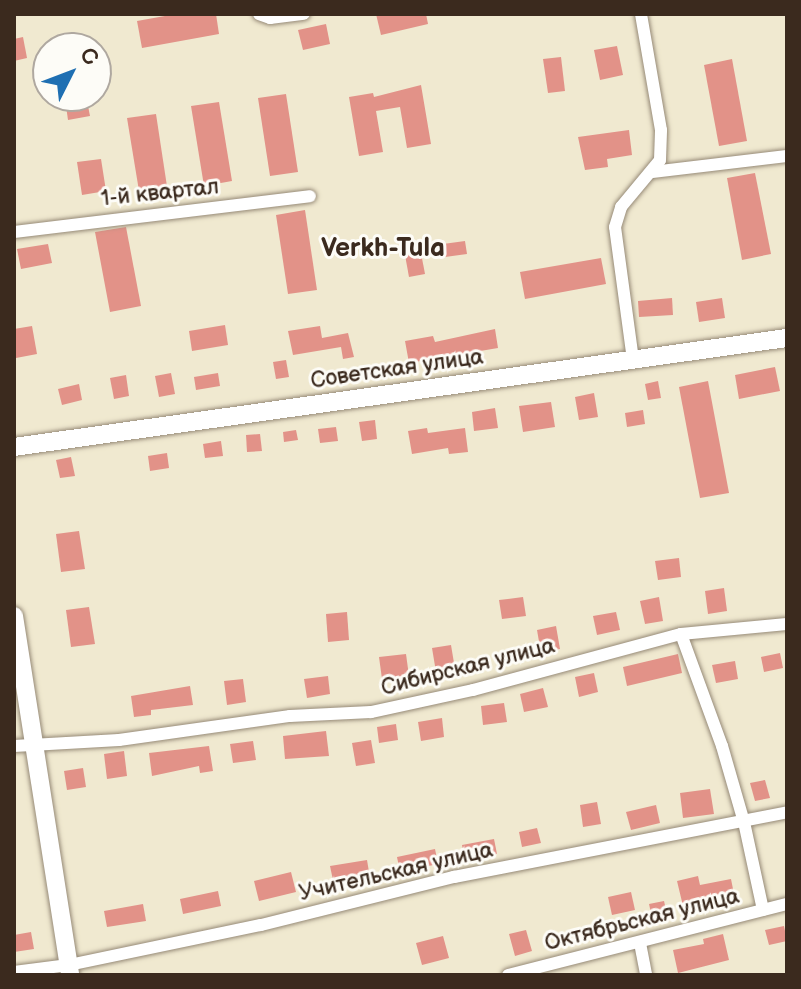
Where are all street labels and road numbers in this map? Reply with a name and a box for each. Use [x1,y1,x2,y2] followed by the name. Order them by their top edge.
[100,174,220,212] street label: 1-й квартал
[309,344,485,394] street label: Советская улица
[378,633,558,701] street label: Сибирская улица
[297,837,495,907] street label: Учительская улица
[542,883,742,957] street label: Октябрьская улица

